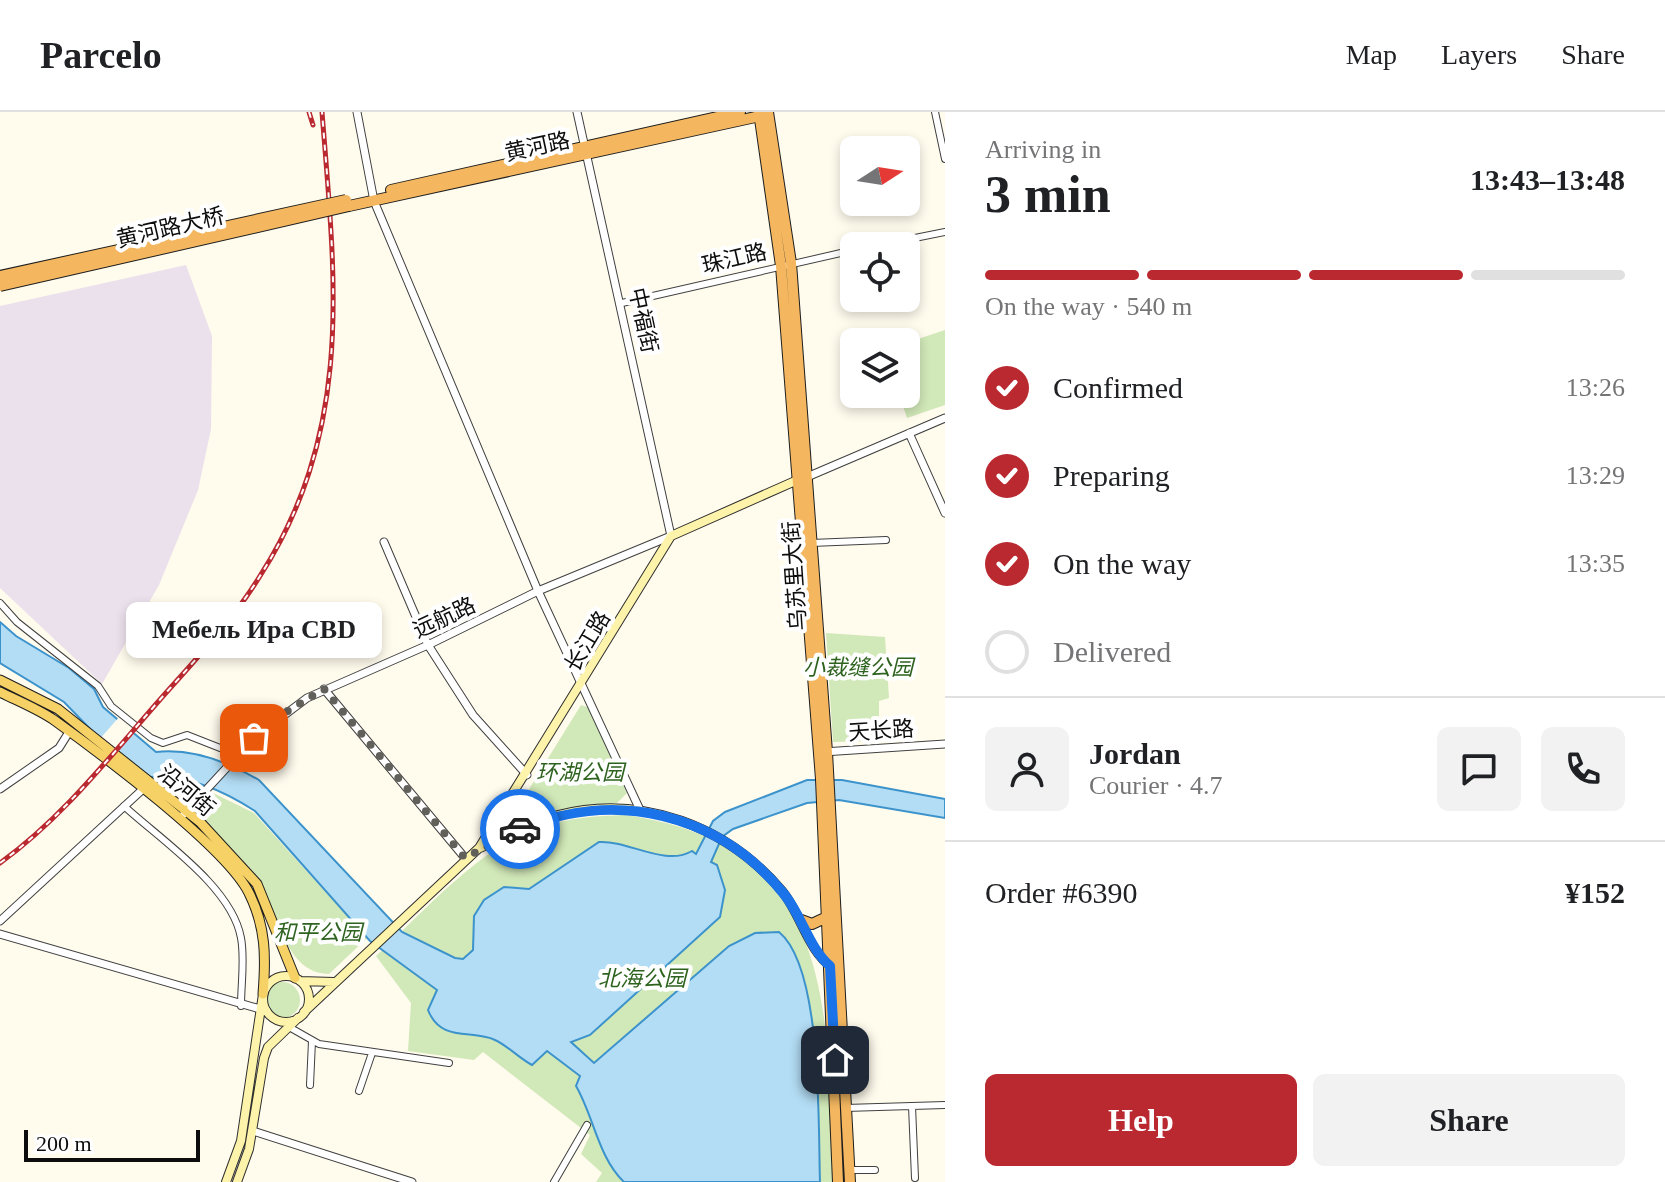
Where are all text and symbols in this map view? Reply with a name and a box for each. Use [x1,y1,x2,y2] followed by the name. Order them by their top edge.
[40,34,162,76] text: Parcelo
[1346,39,1397,70] text: Map
[1441,39,1517,70] text: Layers
[1561,39,1625,70] text: Share
[502,127,572,166] street label: 黄河路
[985,135,1101,164] text: Arriving in
[840,136,920,216] north arrow
[840,136,920,408] map controls
[1470,163,1625,196] text: 13:43–13:48
[985,166,1111,223] text: 3 min
[114,203,227,252] street label: 黄河路大桥
[840,232,920,312] button: locate
[699,239,769,278] street label: 珠江路
[624,285,663,355] street label: 中福街
[985,292,1192,321] text: On the way · 540 m
[840,328,920,408] button: layers
[985,366,1029,410] icon: check
[1053,371,1183,404] text: Confirmed
[1566,373,1625,402] text: 13:26
[985,454,1029,498] icon: check
[1053,459,1170,492] text: Preparing
[1566,461,1625,490] text: 13:29
[778,520,811,632] street label: 乌苏里大街
[985,542,1029,586] icon: check
[1053,547,1191,580] text: On the way
[1566,549,1625,578] text: 13:35
[409,592,479,643] street label: 远航路
[126,602,382,658] callout: Мебель Ира CBD
[560,607,615,676] street label: 长江路
[152,615,356,644] text: Мебель Ира CBD
[1053,635,1171,668] text: Delivered
[803,655,916,680] park label: 小裁缝公园
[220,704,288,772] pin
[232,716,276,760] icon: bag
[847,716,915,745] street label: 天长路
[985,727,1069,811] button: person
[1437,727,1521,811] button: chat
[1541,727,1625,811] button: phone
[1089,737,1181,770] text: Jordan
[153,760,220,821] street label: 沿河街
[536,760,627,785] park label: 环湖公园
[1089,771,1223,800] text: Courier · 4.7
[480,789,560,869] courier
[498,807,542,851] icon: car
[985,876,1137,909] text: Order #6390
[1565,876,1625,909] text: ¥152
[274,920,365,945] park label: 和平公园
[598,966,689,991] park label: 北海公园
[801,1026,869,1094] pin
[813,1038,857,1082] icon: home
[985,1074,1297,1166] button: Help
[1313,1074,1625,1166] button: Share
[24,1126,200,1162] scale bar
[36,1131,92,1156] text: 200 m

